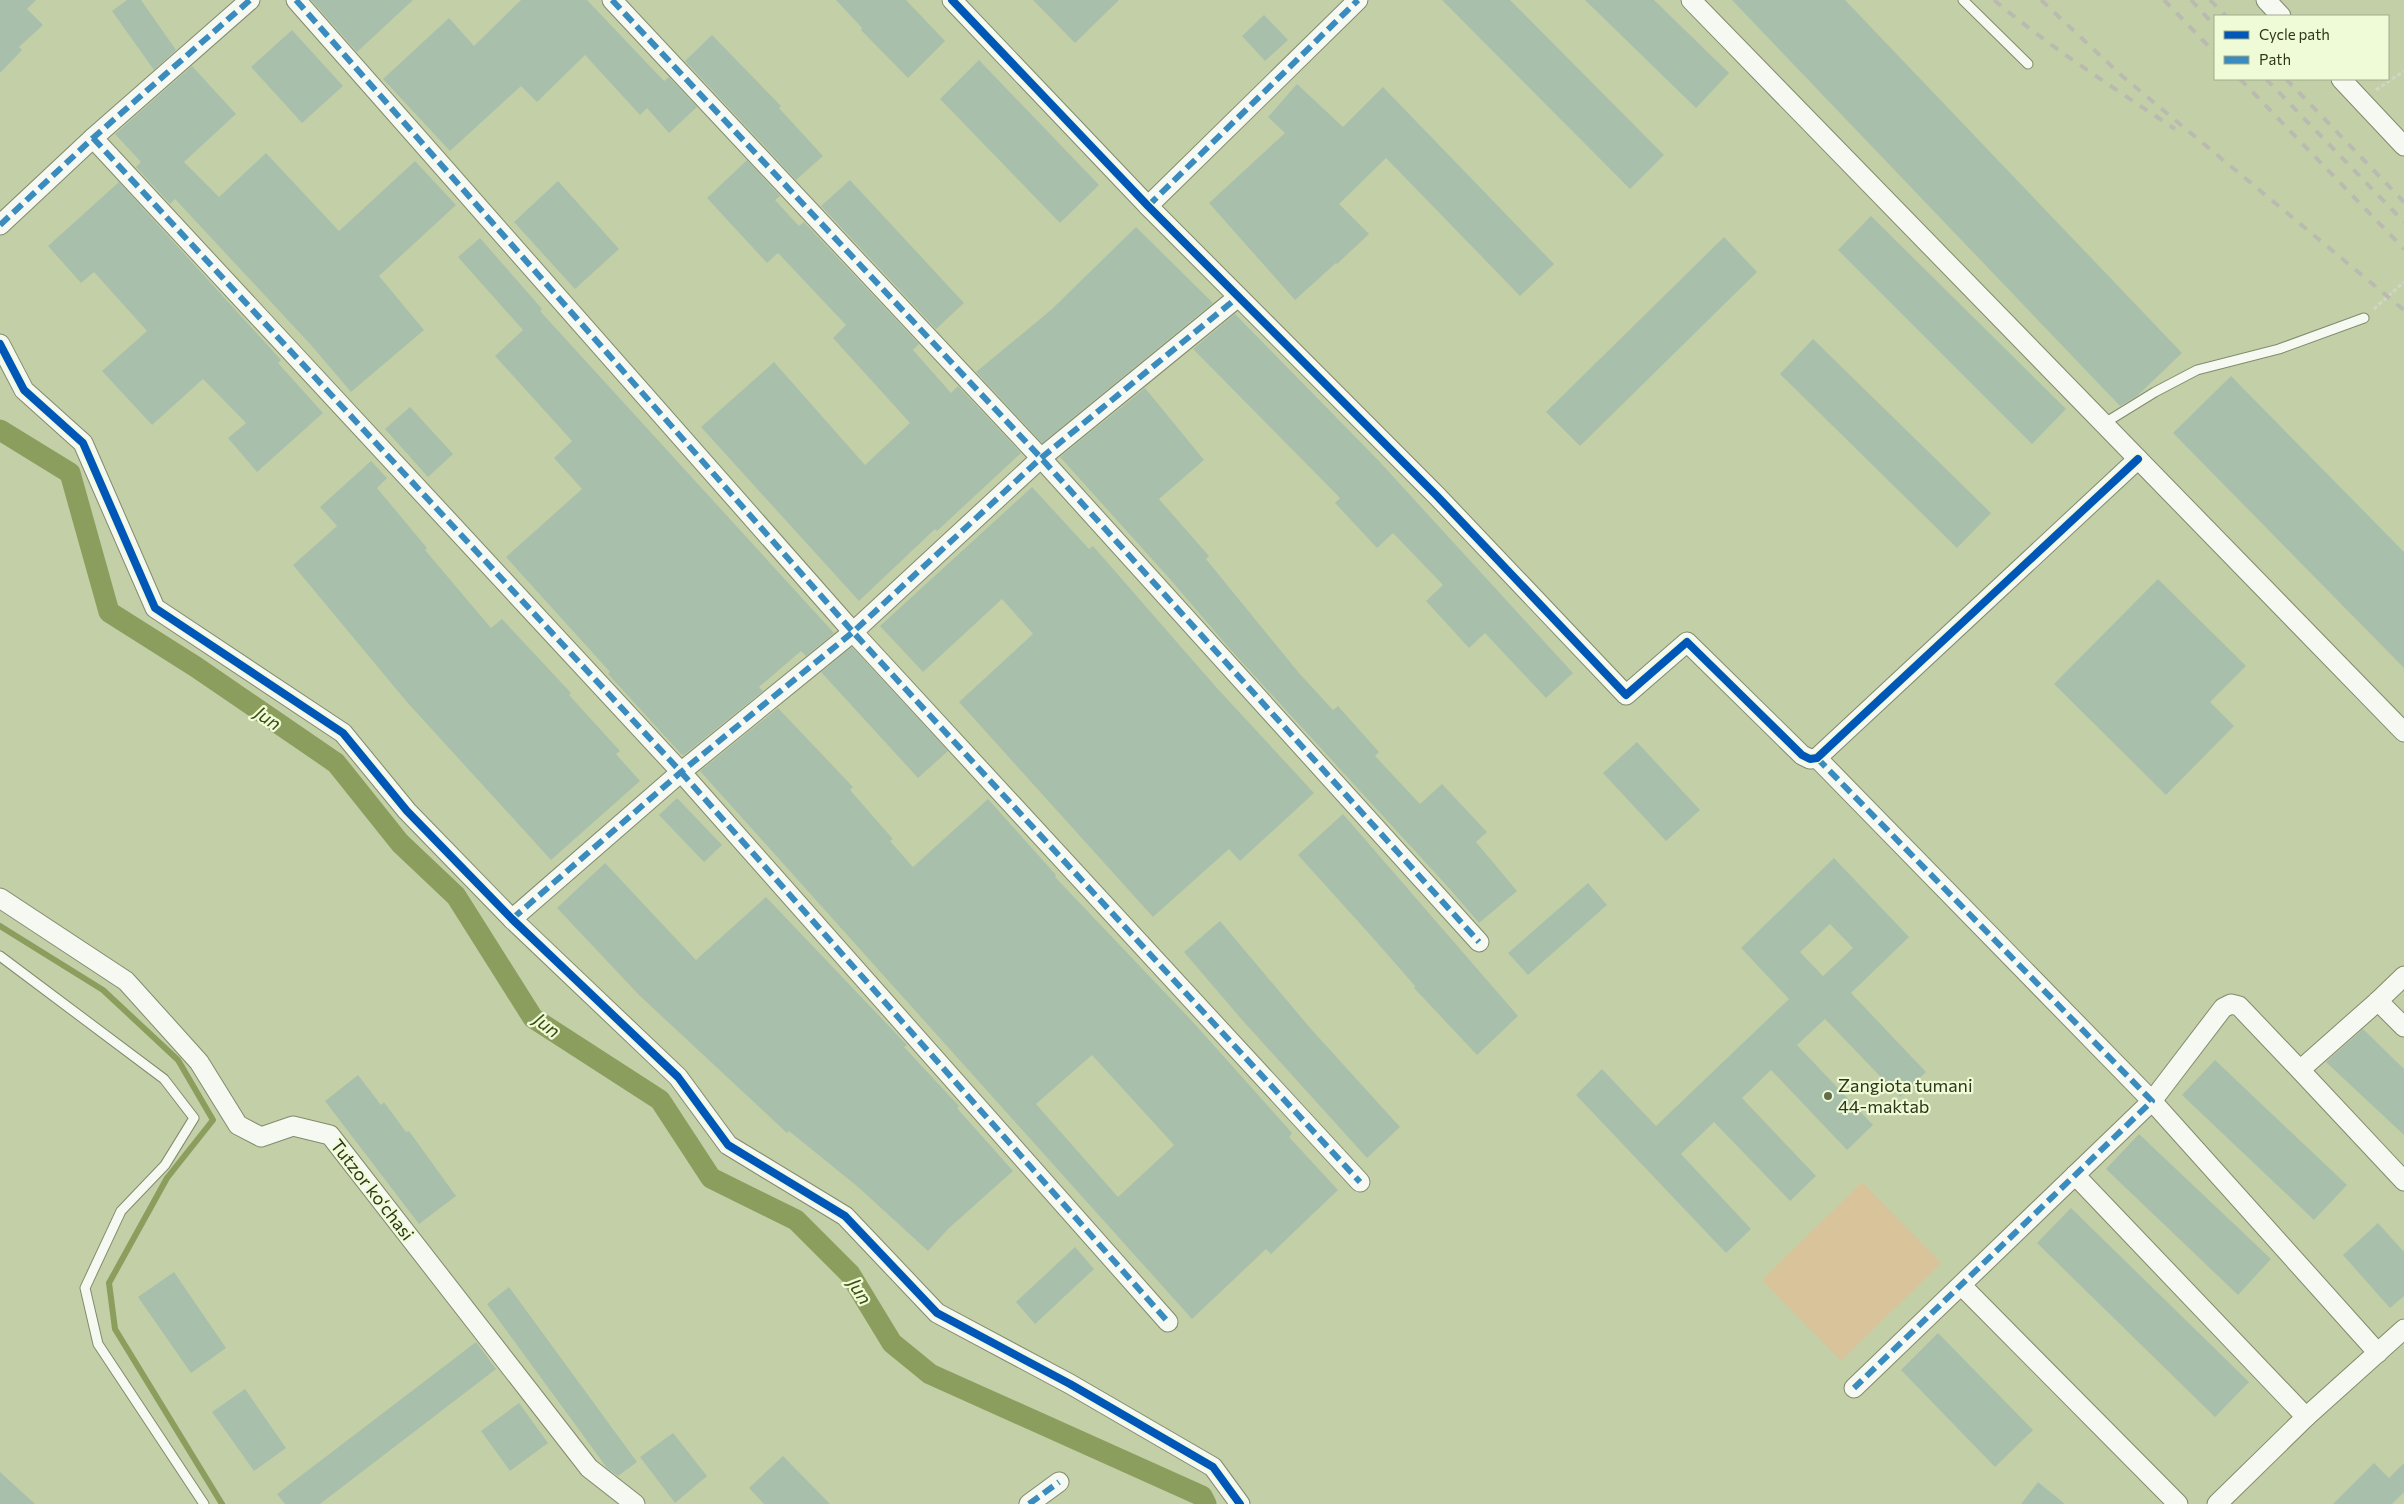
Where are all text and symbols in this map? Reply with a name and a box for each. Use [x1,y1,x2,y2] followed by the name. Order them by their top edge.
[2214,15,2389,80] legend
[2259,25,2330,43] text: Cycle path
[2259,50,2291,68] text: Path
[249,699,286,735] water label: Jun
[528,1006,565,1042] water label: Jun
[1838,1074,1973,1117] place label: Zangiota tumani 44-maktab
[1822,1090,1834,1102] marker: Zangiota tumani 44-maktab
[326,1134,419,1244] street label: Tutzor ko‘chasi
[842,1271,877,1308] water label: Jun

